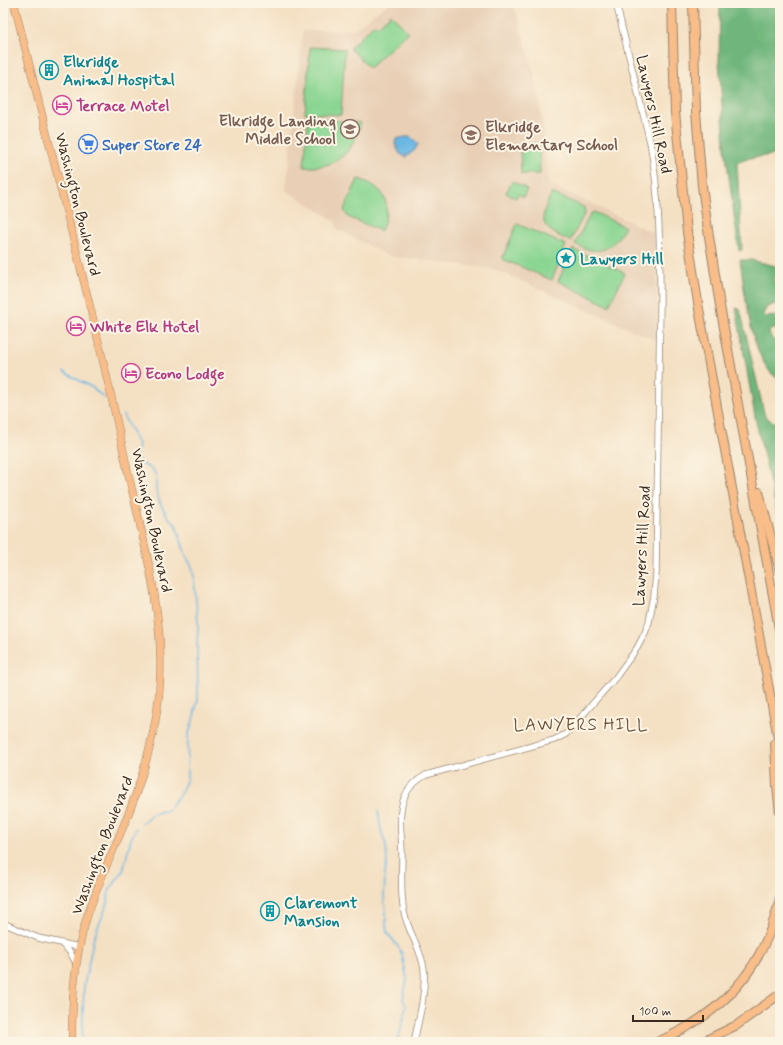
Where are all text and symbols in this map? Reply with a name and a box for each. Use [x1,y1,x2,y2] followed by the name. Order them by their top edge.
[63,52,175,91] place label: Elkridge Animal Hospital
[631,53,676,176] street label: Lawyers Hill Road
[38,59,60,81] building icon: Elkridge Animal Hospital
[51,94,73,116] hotel icon: Terrace Motel
[76,96,169,117] place label: Terrace Motel
[219,111,336,150] place label: Elkridge Landing Middle School
[485,117,618,156] place label: Elkridge Elementary School
[339,118,361,140] school or university icon: Elkridge Landing Middle School
[460,124,482,146] school or university icon: Elkridge Elementary School
[49,131,106,278] street label: Washington Boulevard
[77,133,99,155] supermarket icon: Super Store 24
[102,135,202,156] place label: Super Store 24
[555,247,577,269] place icon: Lawyers Hill
[580,249,664,270] place label: Lawyers Hill
[65,315,87,337] hotel icon: White Elk Hotel
[89,317,199,338] place label: White Elk Hotel
[120,362,142,384] hotel icon: Econo Lodge
[145,364,224,387] place label: Econo Lodge
[125,446,177,595] street label: Washington Boulevard
[629,485,656,607] street label: Lawyers Hill Road
[514,714,648,736] district label: LAWYERS HILL
[66,773,139,918] street label: Washington Boulevard
[284,893,358,932] place label: Claremont Mansion
[259,900,281,922] building icon: Claremont Mansion
[633,997,703,1023] scale bar
[639,1004,671,1020] text: 100 m

